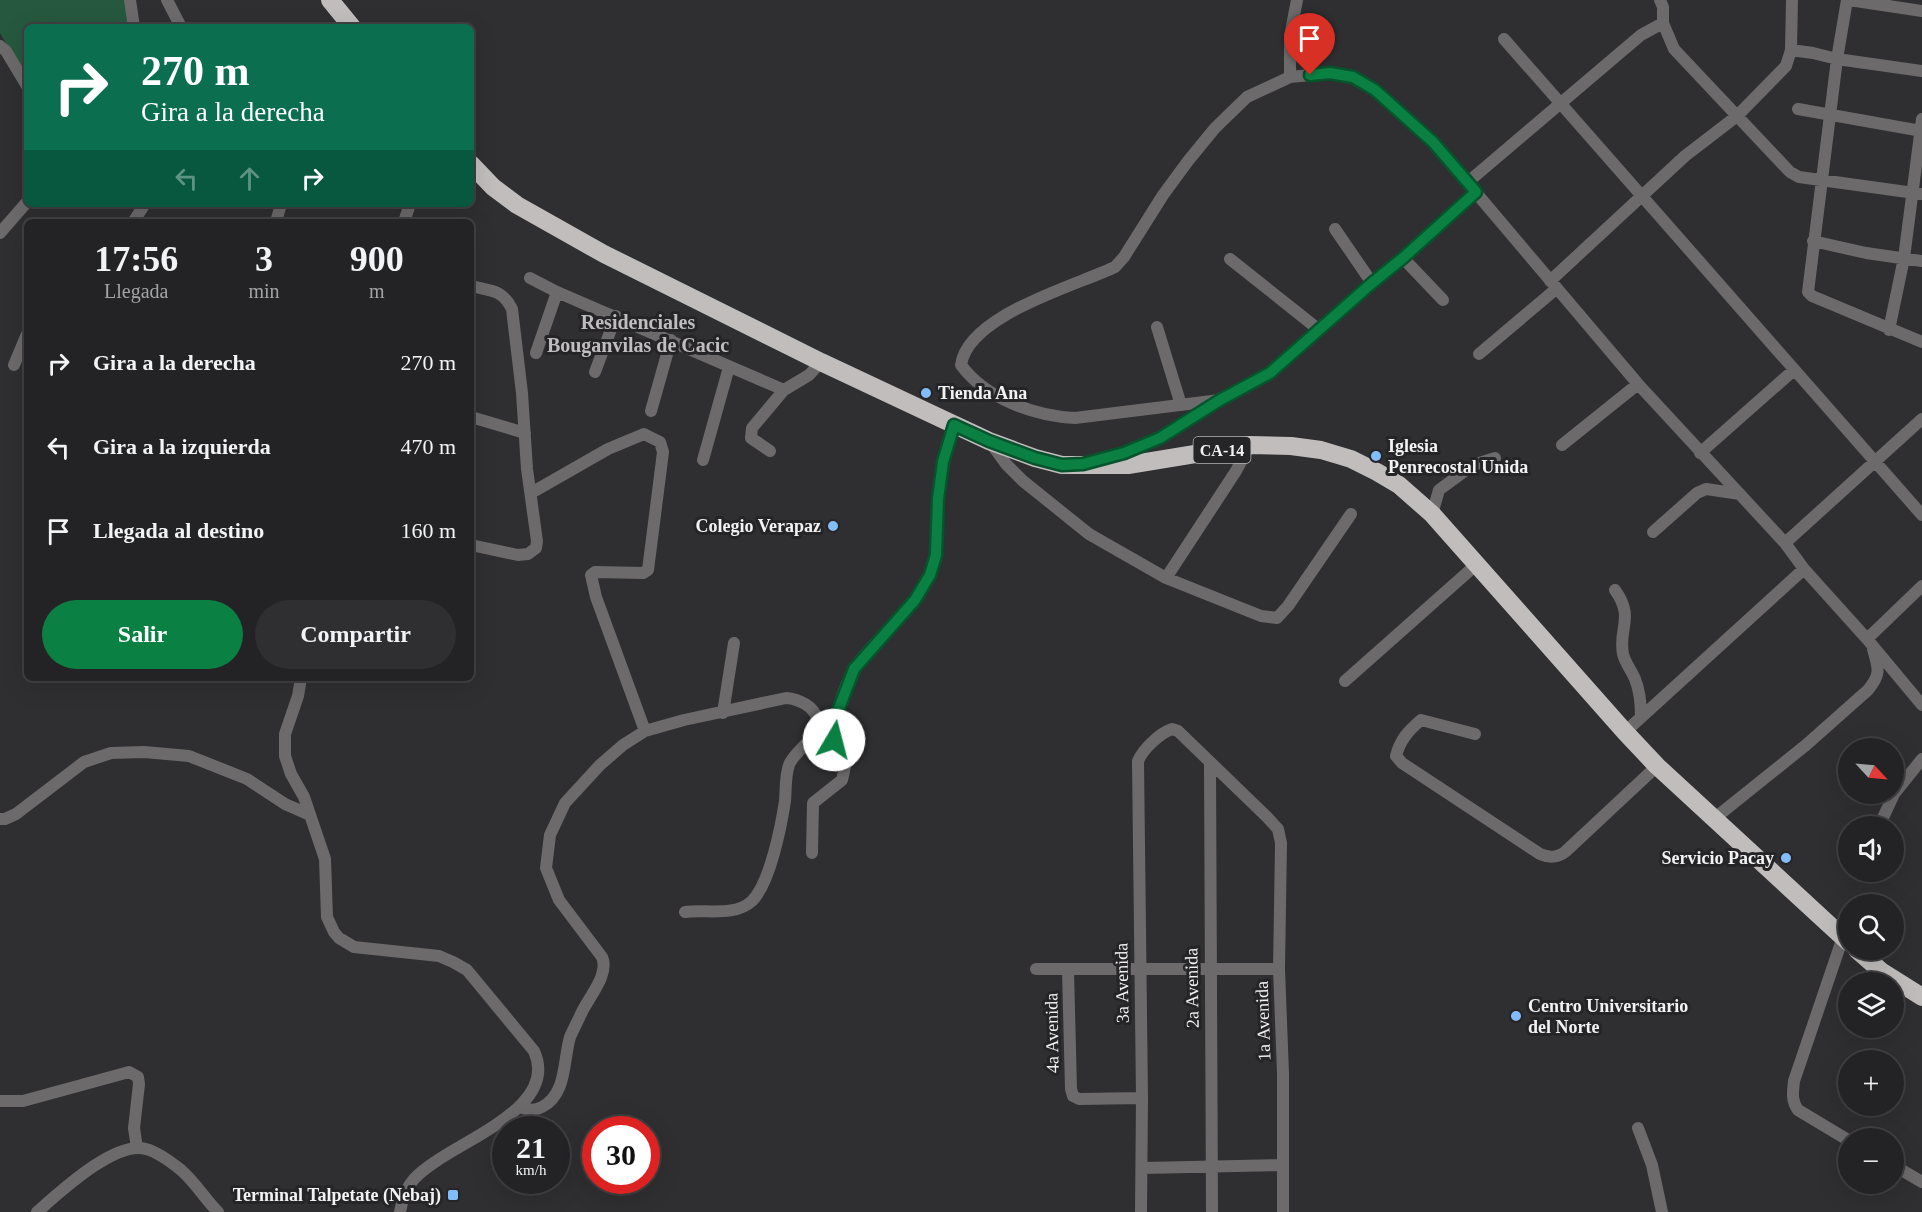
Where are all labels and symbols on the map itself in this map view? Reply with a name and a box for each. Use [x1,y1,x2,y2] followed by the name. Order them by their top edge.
[1284,13,1335,75] pin
[547,311,729,357] district label: Residenciales Bouganvilas de Cacic
[938,383,1027,403] place label: Tienda Ana
[919,386,933,400] marker: Tienda Ana
[1388,436,1528,477] place label: Iglesia Penrecostal Unida
[1194,437,1250,463] road number: CA-14
[1369,449,1383,463] marker: Iglesia Penrecostal Unida
[696,516,821,536] place label: Colegio Verapaz
[826,519,840,533] marker: Colegio Verapaz
[802,708,866,772] position arrow
[1838,738,1904,804] north arrow
[1662,848,1774,868] place label: Servicio Pacay
[1779,851,1793,865] marker: Servicio Pacay
[1111,943,1133,1023] street label: 3a Avenida
[1181,948,1203,1028] street label: 2a Avenida
[1252,981,1274,1061] street label: 1a Avenida
[1041,993,1063,1073] street label: 4a Avenida
[1528,996,1688,1037] place label: Centro Universitario del Norte
[1509,1009,1523,1023] marker: Centro Universitario del Norte
[582,1116,660,1194] speed limit sign: 30
[233,1185,441,1206] place label: Terminal Talpetate (Nebaj)
[446,1188,460,1202] marker: Terminal Talpetate (Nebaj)

